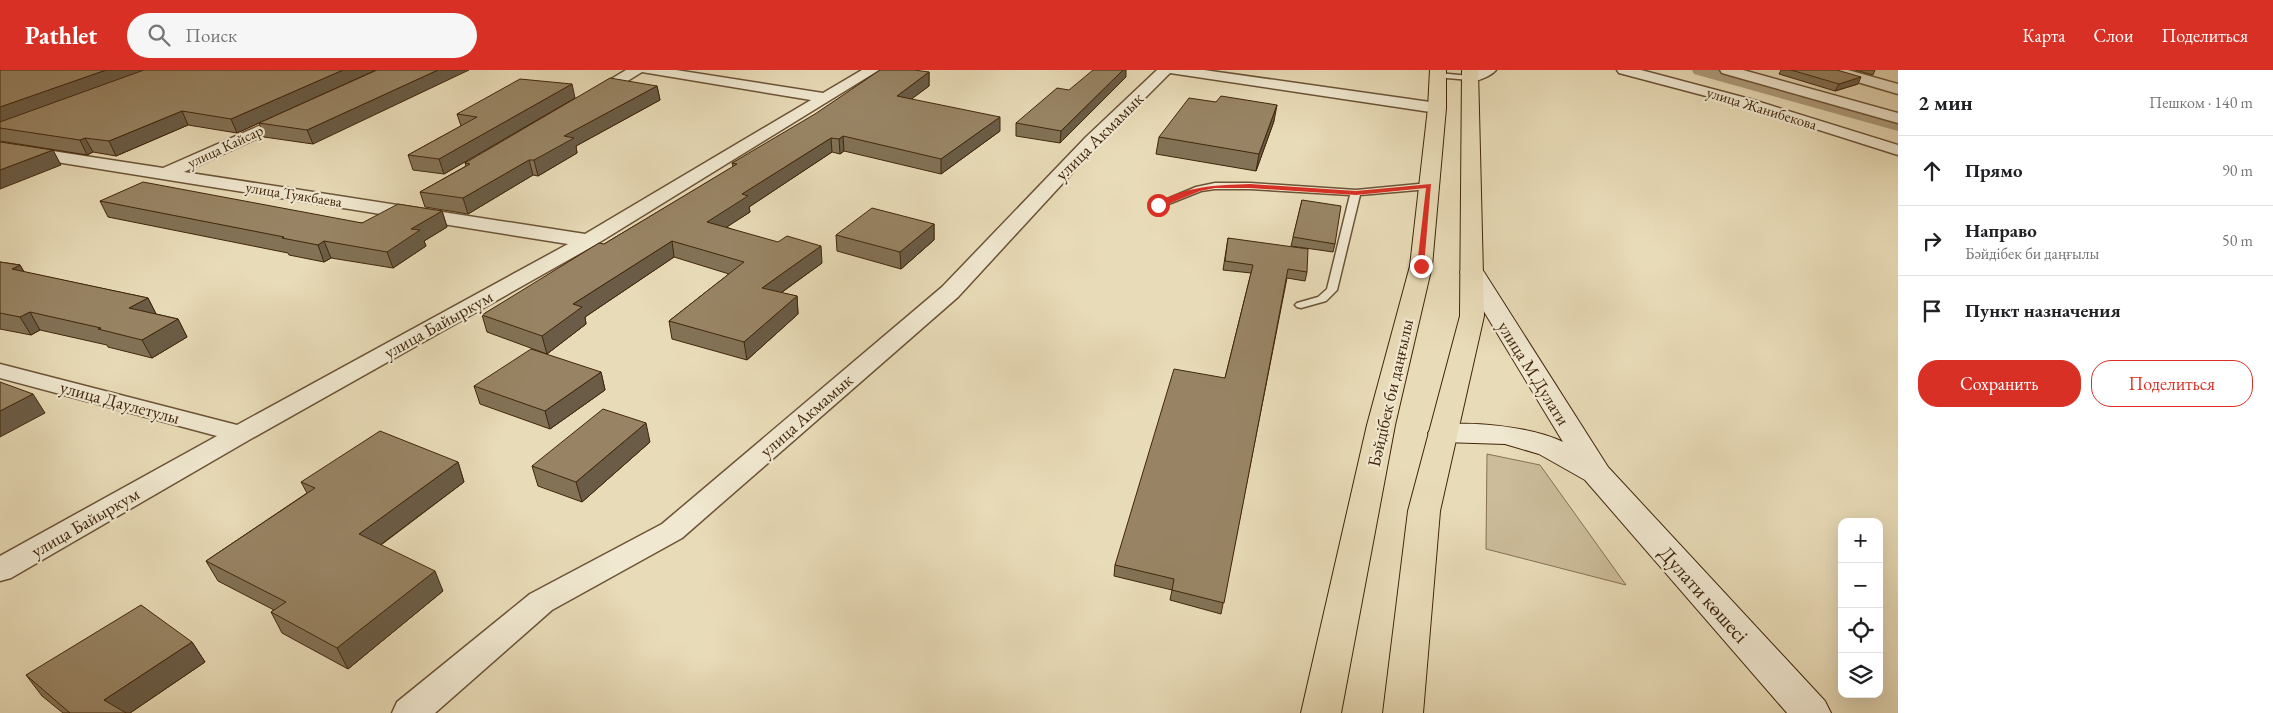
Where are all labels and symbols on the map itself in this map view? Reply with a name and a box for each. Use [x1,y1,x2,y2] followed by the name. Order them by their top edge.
[1705,82,1819,134] street label: улица Жанибекова
[1050,87,1148,185] street label: улица Акмамык
[184,120,266,172] street label: улица Кайсар
[244,177,344,211] street label: улица Туякбаева
[1147,194,1170,217] route start
[1410,255,1433,278] route end
[380,284,497,363] street label: улица Байыркум
[1362,317,1418,469] street label: Бәйдібек би даңғылы
[1493,317,1575,430] street label: улица М.Дулати
[755,368,858,462] street label: улица Акмамык
[58,375,182,429] street label: улица Даулетулы
[27,481,144,562] street label: улица Байыркум
[1653,540,1755,648] street label: Дулати көшесі

